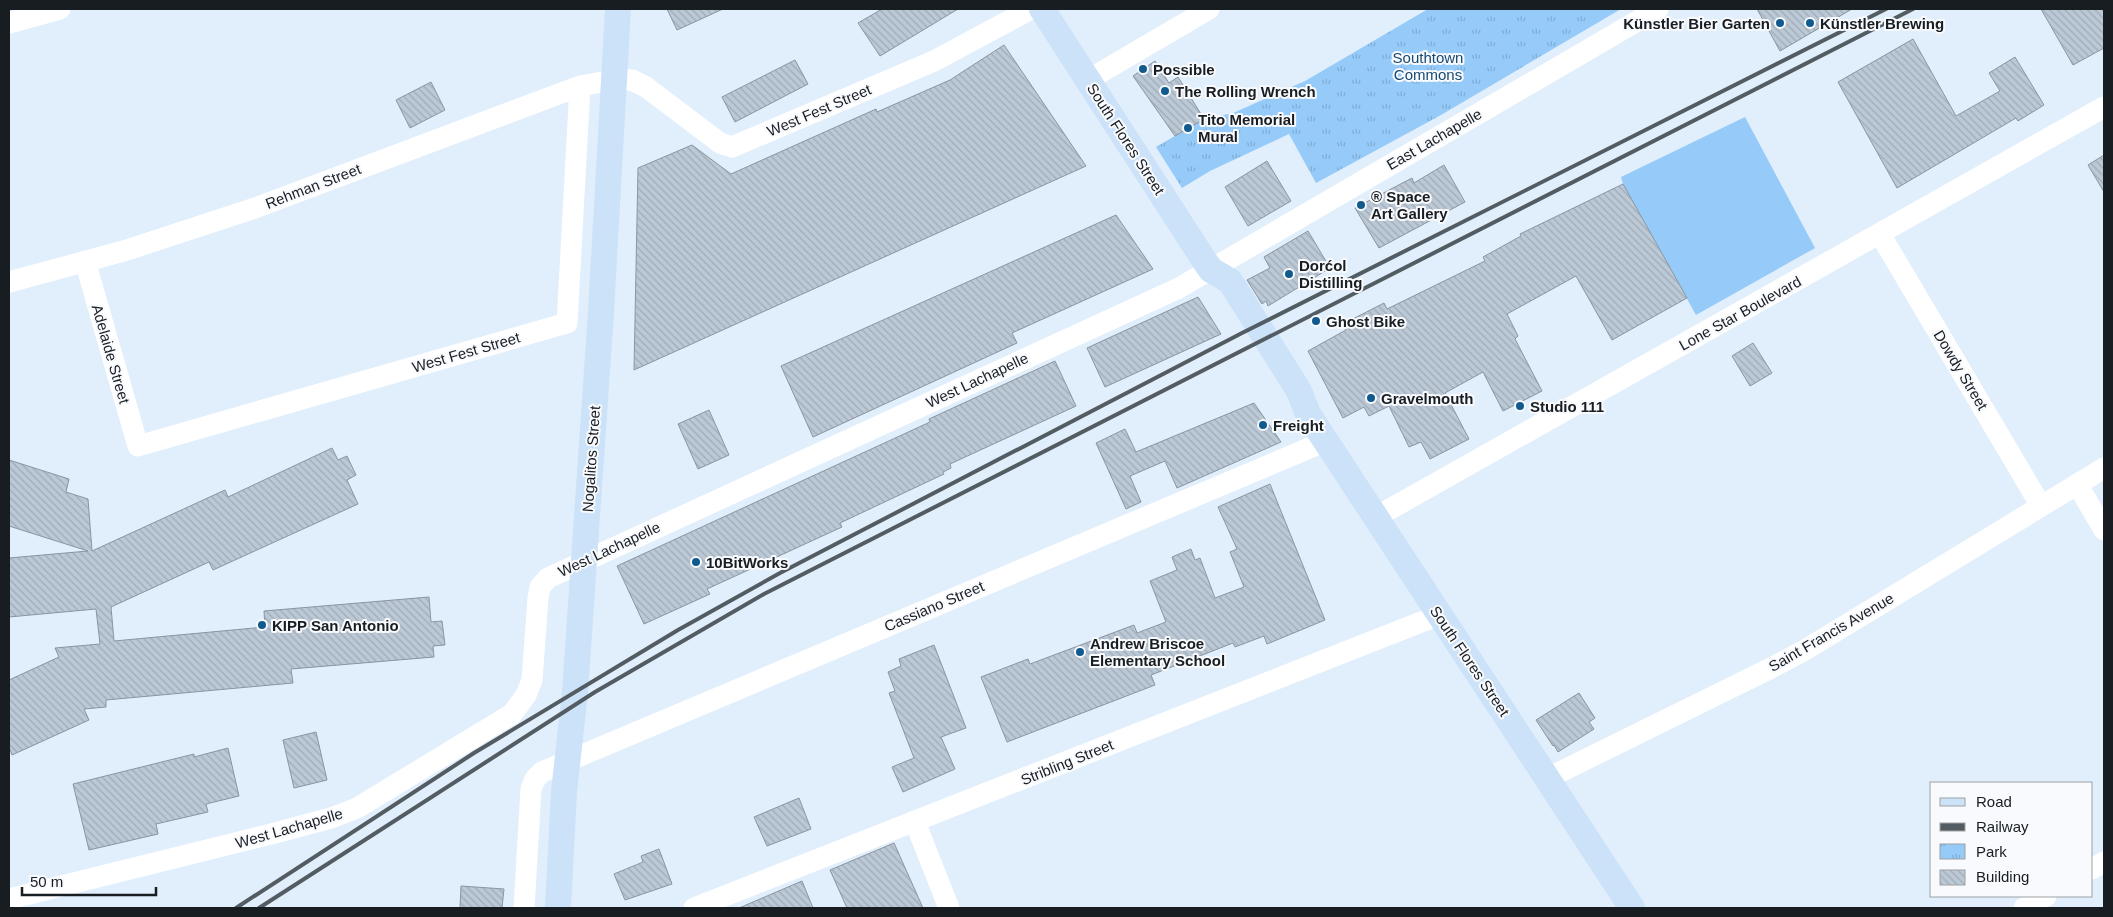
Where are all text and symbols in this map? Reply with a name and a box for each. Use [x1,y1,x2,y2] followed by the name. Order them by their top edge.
[1623,15,1770,32] place label: Künstler Bier Garten
[1820,15,1944,32] place label: Künstler Brewing
[1774,17,1786,29] marker: Künstler Bier Garten
[1804,17,1816,29] marker: Künstler Brewing
[1393,49,1463,83] park label: Southtown Commons
[1153,61,1215,78] place label: Possible
[1137,63,1149,75] marker: Possible
[764,80,874,140] street label: West Fest Street
[1084,80,1169,199] street label: South Flores Street
[1175,83,1316,100] place label: The Rolling Wrench
[1159,85,1171,97] marker: The Rolling Wrench
[1384,105,1484,173] street label: East Lachapelle
[1198,111,1295,145] place label: Tito Memorial Mural
[1182,122,1194,134] marker: Tito Memorial Mural
[263,160,364,212] street label: Rehman Street
[1371,188,1448,222] place label: ® Space Art Gallery
[1355,199,1367,211] marker: ® Space Art Gallery
[1299,257,1362,291] place label: Dorćol Distilling
[1283,268,1295,280] marker: Dorćol Distilling
[1676,272,1804,354] street label: Lone Star Boulevard
[89,302,134,406] street label: Adelaide Street
[1326,313,1405,330] place label: Ghost Bike
[1310,315,1322,327] marker: Ghost Bike
[1931,327,1992,414] street label: Dowdy Street
[410,328,523,376] street label: West Fest Street
[923,349,1031,411] street label: West Lachapelle
[1381,390,1474,407] place label: Gravelmouth
[1365,392,1377,404] marker: Gravelmouth
[1530,398,1604,415] place label: Studio 111
[1514,400,1526,412] marker: Studio 111
[579,404,603,513] street label: Nogalitos Street
[1273,417,1324,434] place label: Freight
[1257,419,1269,431] marker: Freight
[555,518,663,580] street label: West Lachapelle
[706,554,788,571] place label: 10BitWorks
[690,556,702,568] marker: 10BitWorks
[882,577,987,635] street label: Cassiano Street
[1765,589,1897,675] street label: Saint Francis Avenue
[1427,603,1514,720] street label: South Flores Street
[272,617,399,634] place label: KIPP San Antonio
[256,619,268,631] marker: KIPP San Antonio
[1090,635,1225,669] place label: Andrew Briscoe Elementary School
[1074,646,1086,658] marker: Andrew Briscoe Elementary School
[1018,735,1117,788] street label: Stribling Street
[1930,782,2093,897] legend
[1976,793,2012,810] text: Road
[233,805,345,851] street label: West Lachapelle
[1976,818,2029,835] text: Railway
[1976,843,2007,860] text: Park
[22,864,156,896] scale bar
[1976,868,2029,885] text: Building
[30,873,63,890] text: 50 m

